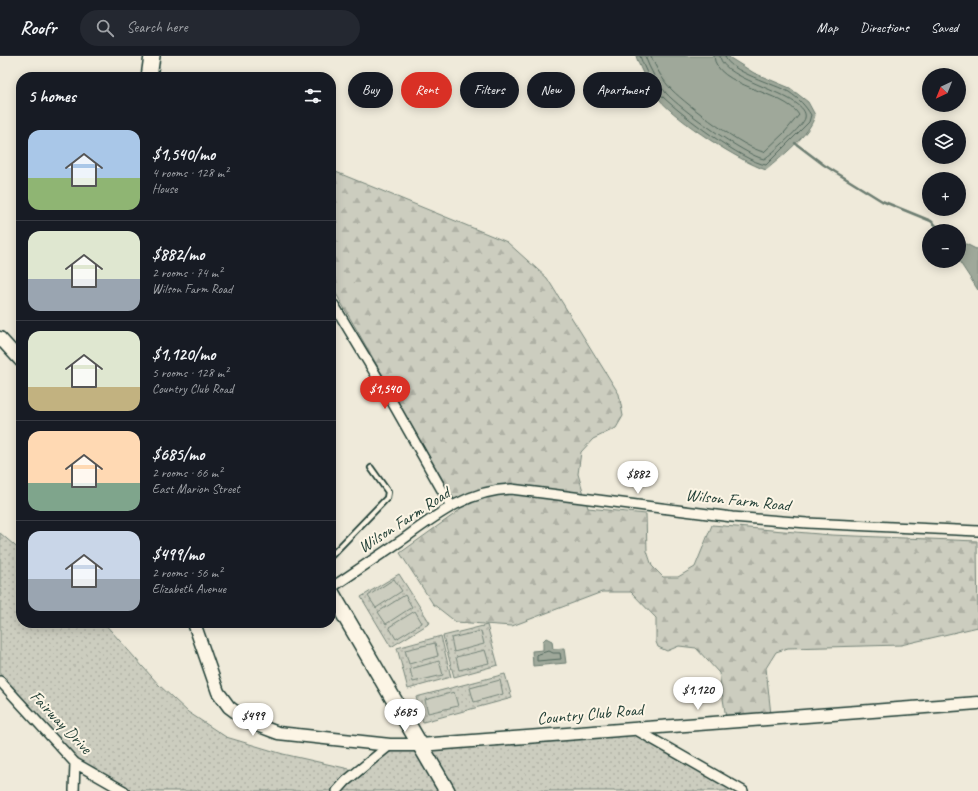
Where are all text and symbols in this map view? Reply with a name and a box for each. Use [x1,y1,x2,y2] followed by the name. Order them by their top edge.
[80,10,360,46] search box
[20,16,56,40] text: Roofr
[94,17,116,39] icon: search
[126,18,188,37] text: Search here
[817,19,838,36] text: Map
[860,19,909,36] text: Directions
[931,19,958,36] text: Saved
[922,68,966,112] north arrow
[922,68,966,268] map controls
[348,72,393,108] chip: Buy
[401,72,452,108] chip: Rent
[460,72,519,108] chip: Filters
[527,72,575,108] chip: New
[583,72,662,108] chip: Apartment
[302,85,324,107] icon: filters
[28,86,76,107] text: 5 homes
[922,120,966,164] button: layers
[152,144,215,165] text: $1,540/mo
[60,146,108,194] icon: home
[152,165,228,181] text: 4 rooms · 128 m²
[922,172,966,216] button: +
[152,181,177,197] text: House
[922,224,966,268] button: −
[152,244,204,265] text: $882/mo
[60,247,108,295] icon: home
[152,265,222,281] text: 2 rooms · 74 m²
[152,281,232,297] text: Wilson Farm Road
[152,344,215,365] text: $1,120/mo
[60,347,108,395] icon: home
[152,365,228,381] text: 5 rooms · 128 m²
[352,376,418,410] pin: $1,540
[152,381,233,397] text: Country Club Road
[369,381,401,397] text: $1,540
[152,444,204,465] text: $685/mo
[60,447,108,495] icon: home
[614,461,662,495] pin: $882
[152,465,222,481] text: 2 rooms · 66 m²
[626,466,650,482] text: $882
[152,481,240,497] text: East Marion Street
[354,481,456,557] street label: Wilson Farm Road
[685,484,794,516] street label: Wilson Farm Road
[152,544,204,565] text: $499/mo
[60,547,108,595] icon: home
[152,565,222,581] text: 2 rooms · 56 m²
[152,581,226,597] text: Elizabeth Avenue
[665,677,731,711] pin: $1,120
[682,682,714,698] text: $1,120
[26,686,97,759] street label: Fairway Drive
[381,699,429,733] pin: $685
[536,699,646,729] street label: Country Club Road
[229,703,277,737] pin: $499
[393,704,417,720] text: $685
[241,708,265,724] text: $499

